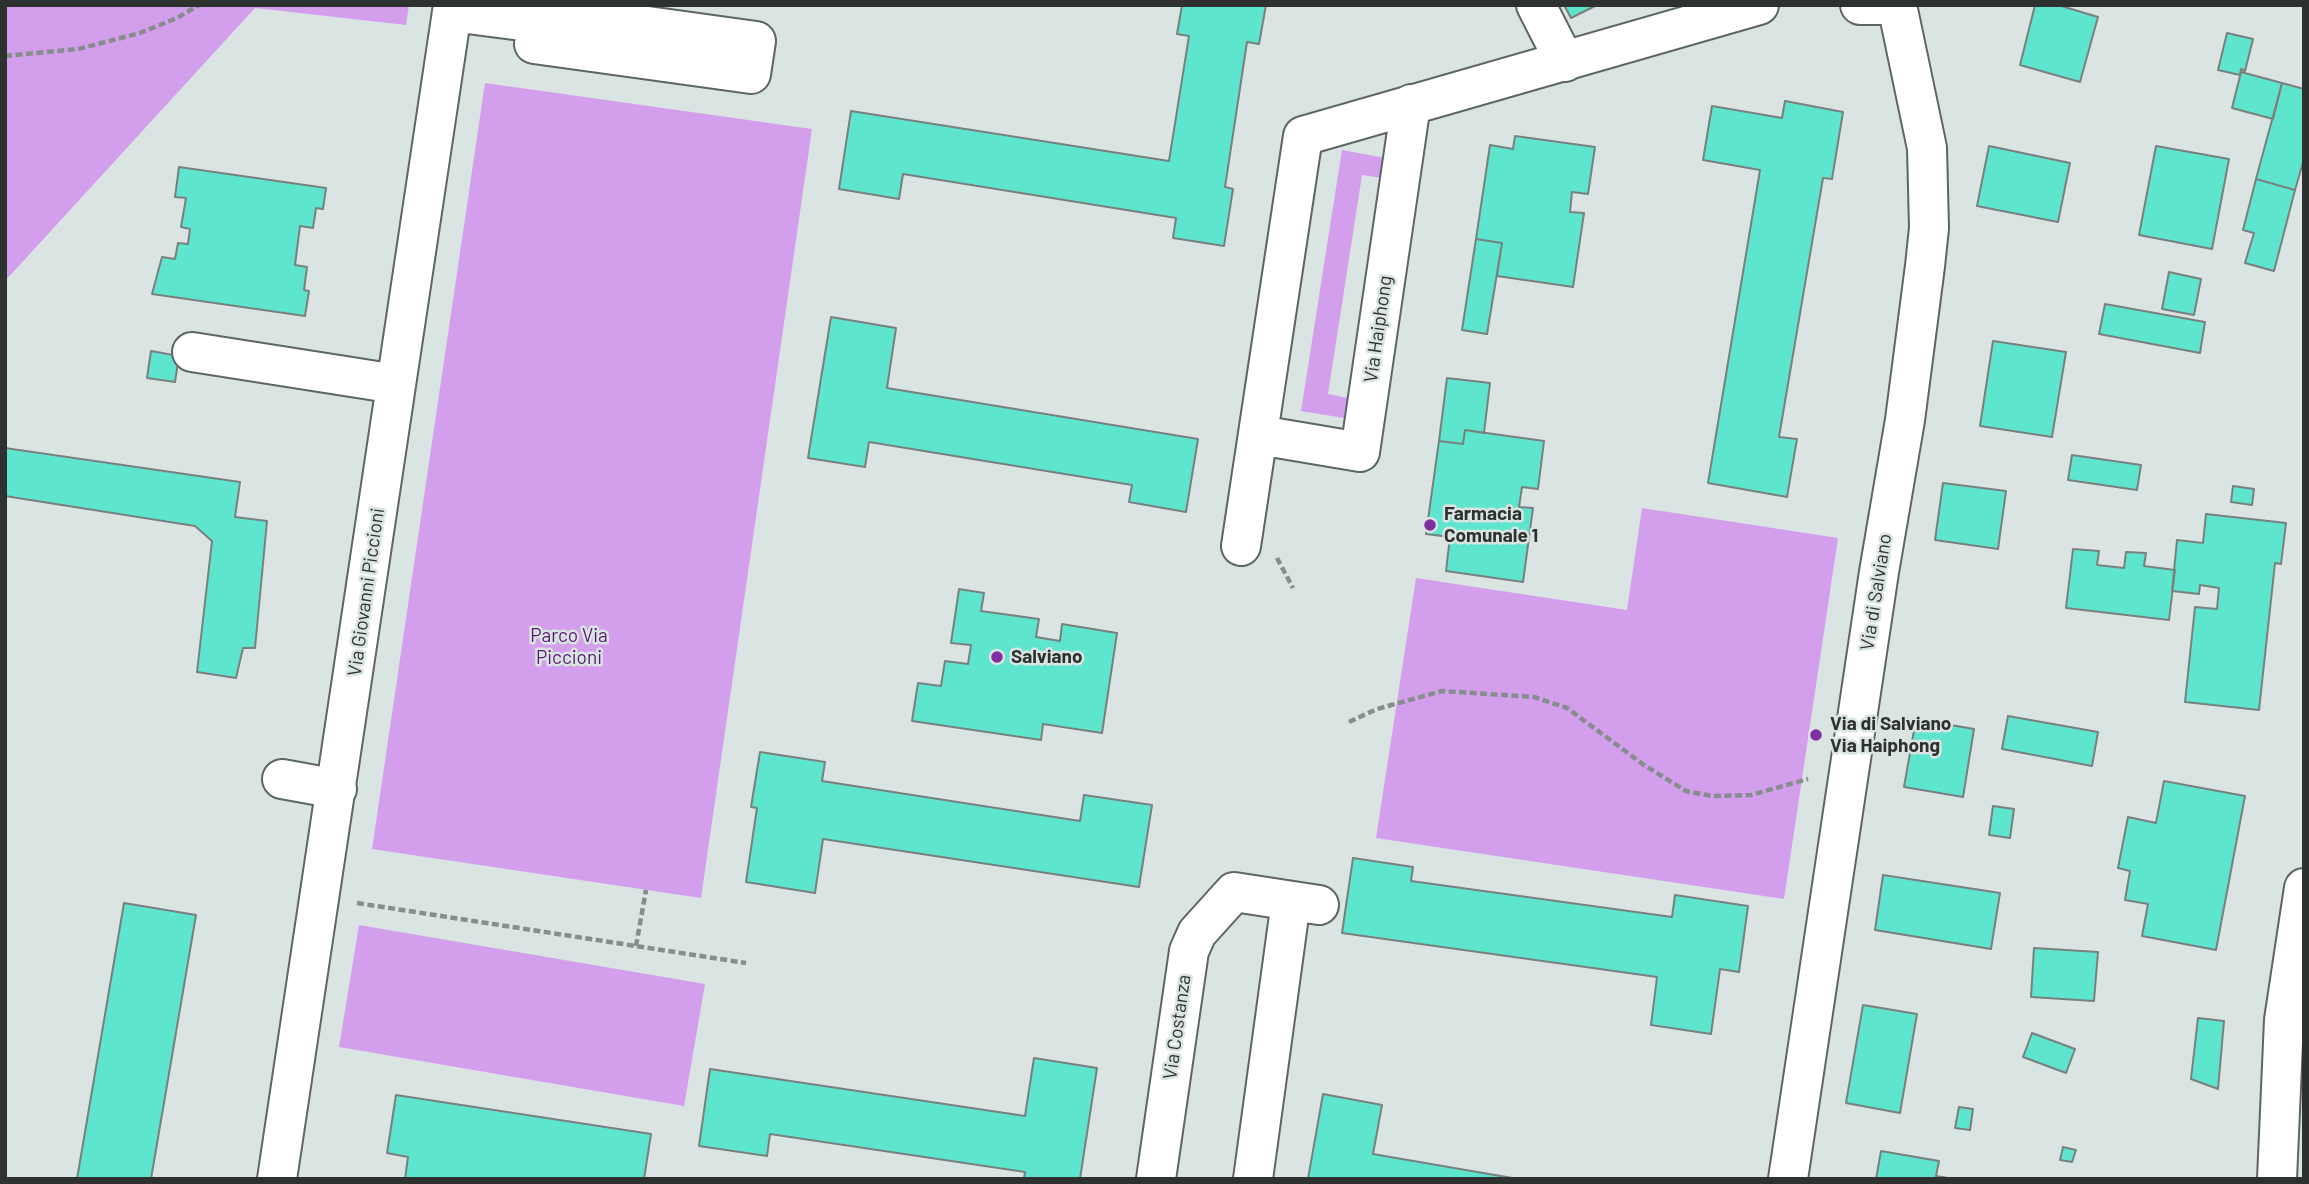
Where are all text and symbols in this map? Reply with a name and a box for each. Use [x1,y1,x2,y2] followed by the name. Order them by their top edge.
[1359,274,1397,384] street label: Via Haiphong
[1444,503,1538,547] place label: Farmacia Comunale 1
[343,506,389,678] street label: Via Giovanni Piccioni
[1422,517,1438,533] marker: Farmacia Comunale 1
[1856,532,1896,652] street label: Via di Salviano
[530,625,608,669] park label: Parco Via Piccioni
[1011,646,1083,668] place label: Salviano
[989,649,1005,665] marker: Salviano
[1830,713,1951,757] place label: Via di Salviano Via Haiphong
[1808,727,1824,743] marker: Via di Salviano Via Haiphong
[1158,973,1196,1081] street label: Via Costanza

